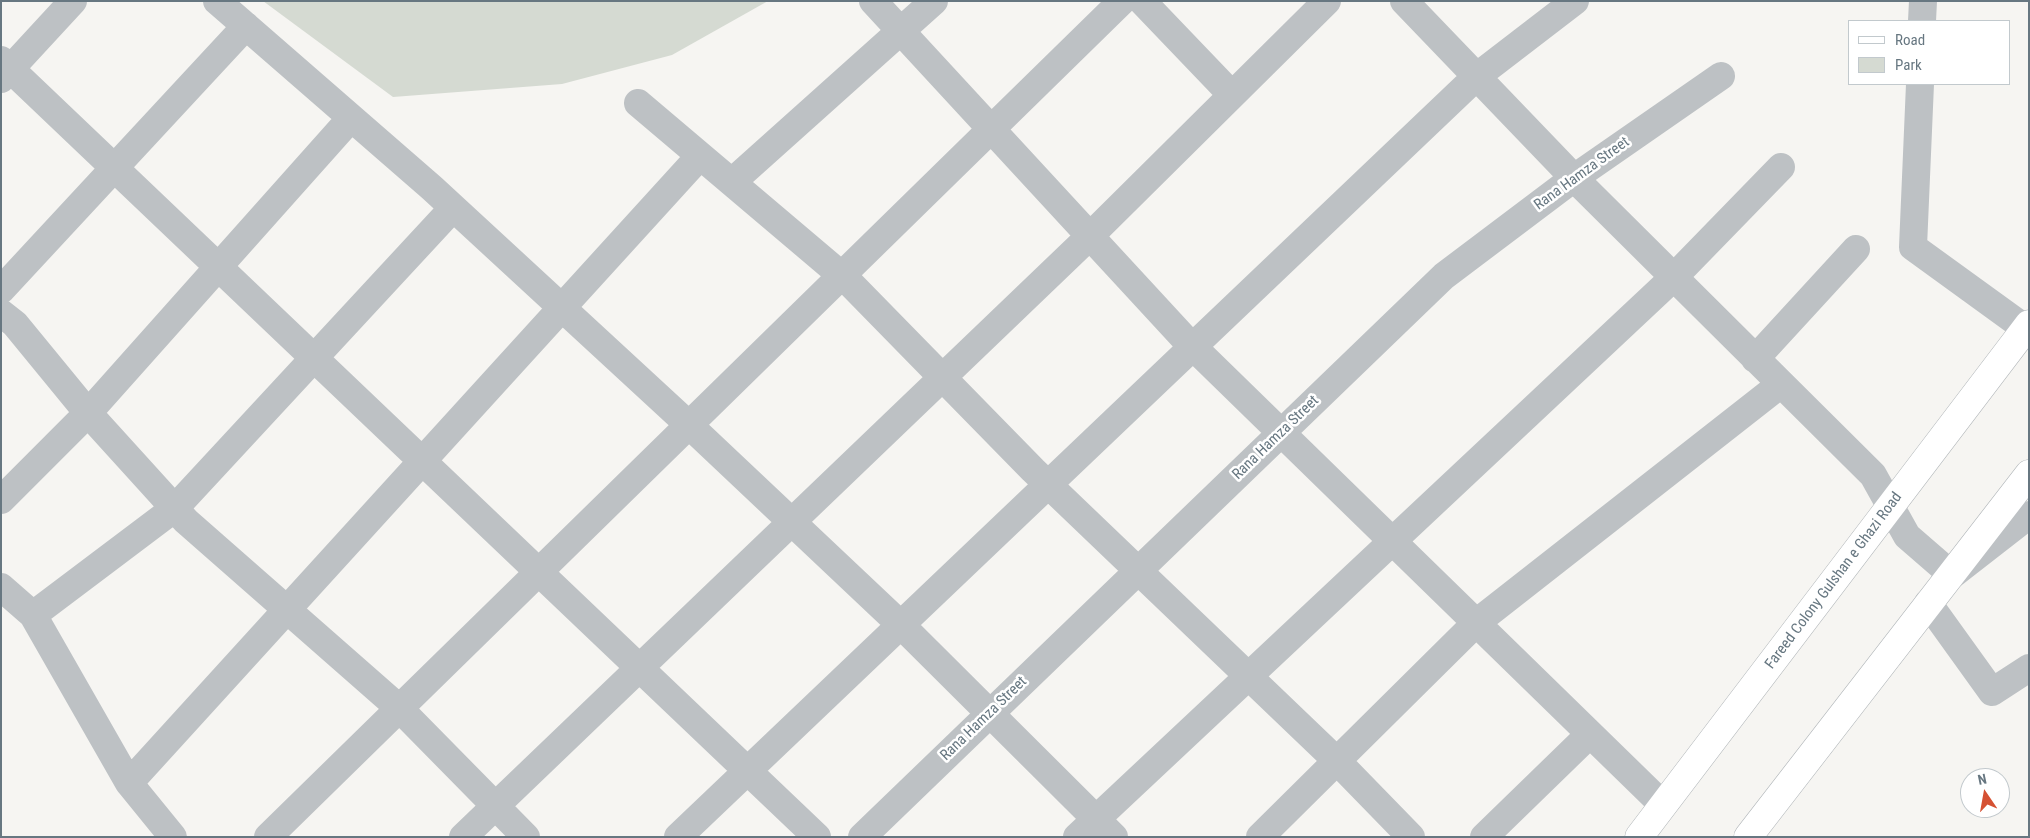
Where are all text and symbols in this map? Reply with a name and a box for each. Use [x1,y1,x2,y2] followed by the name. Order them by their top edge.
[1848,20,2010,85] legend
[1895,31,1925,49] text: Road
[1895,56,1922,74] text: Park
[1531,133,1633,215] street label: Rana Hamza Street
[1229,392,1323,484] street label: Rana Hamza Street
[1762,489,1906,673] street label: Fareed Colony Gulshan e Ghazi Road
[937,673,1031,765] street label: Rana Hamza Street
[1960,768,2010,818] north arrow
[1976,771,1988,788] text: N

